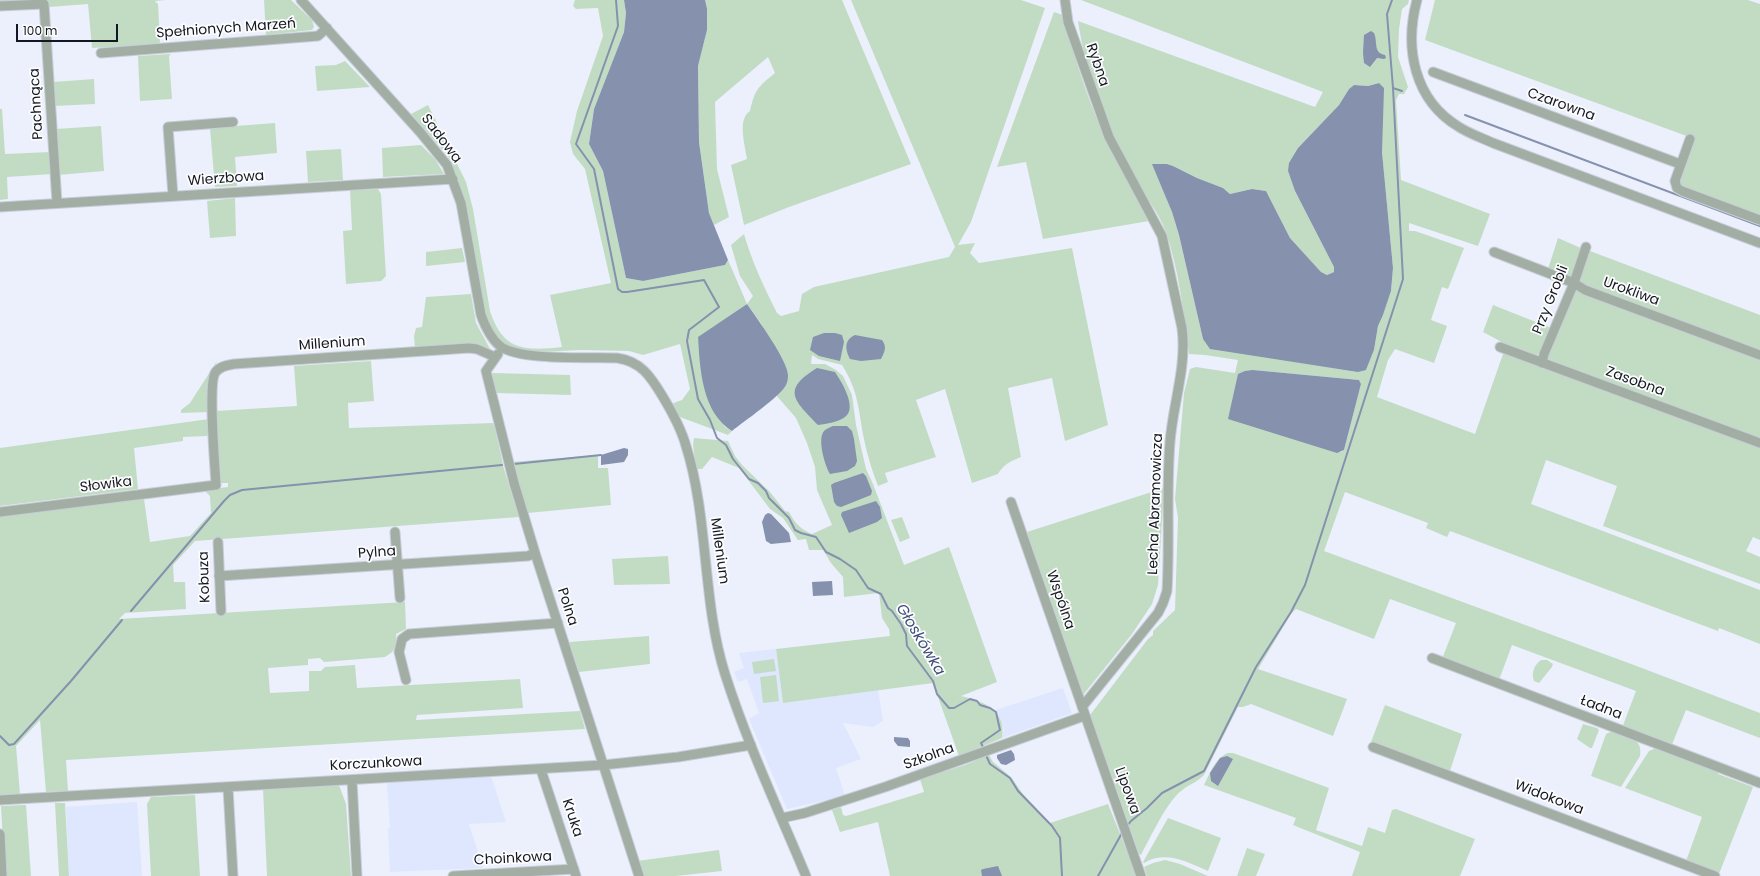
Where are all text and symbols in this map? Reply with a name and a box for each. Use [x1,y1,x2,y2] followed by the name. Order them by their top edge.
[18,16,120,42] scale bar
[156,16,296,42] street label: Spełnionych Marzeń
[23,22,57,39] text: 100 m
[1082,41,1112,89] street label: Rybna
[27,68,47,140] street label: Pachnąca
[1525,85,1597,125] street label: Czarowna
[417,111,465,167] street label: Sadowa
[187,168,265,190] street label: Wierzbowa
[1530,263,1572,337] street label: Przy Grobli
[1601,274,1661,310] street label: Urokliwa
[298,333,366,355] street label: Millenium
[1603,364,1667,400] street label: Zasobna
[1145,433,1167,575] street label: Lecha Abramowicza
[79,473,133,497] street label: Słowika
[706,517,732,585] street label: Millenium
[358,543,396,563] street label: Pylna
[196,551,214,603] street label: Kobuza
[1042,568,1078,632] street label: Wspólna
[553,586,581,628] street label: Polna
[892,601,948,679] water label: Głoskówka
[1578,692,1624,724] street label: Ładna
[901,740,957,774] street label: Szkolna
[329,753,423,775] street label: Korczunkowa
[1111,765,1143,817] street label: Lipowa
[1512,777,1586,819] street label: Widokowa
[558,797,586,839] street label: Kruka
[473,849,553,869] street label: Choinkowa

